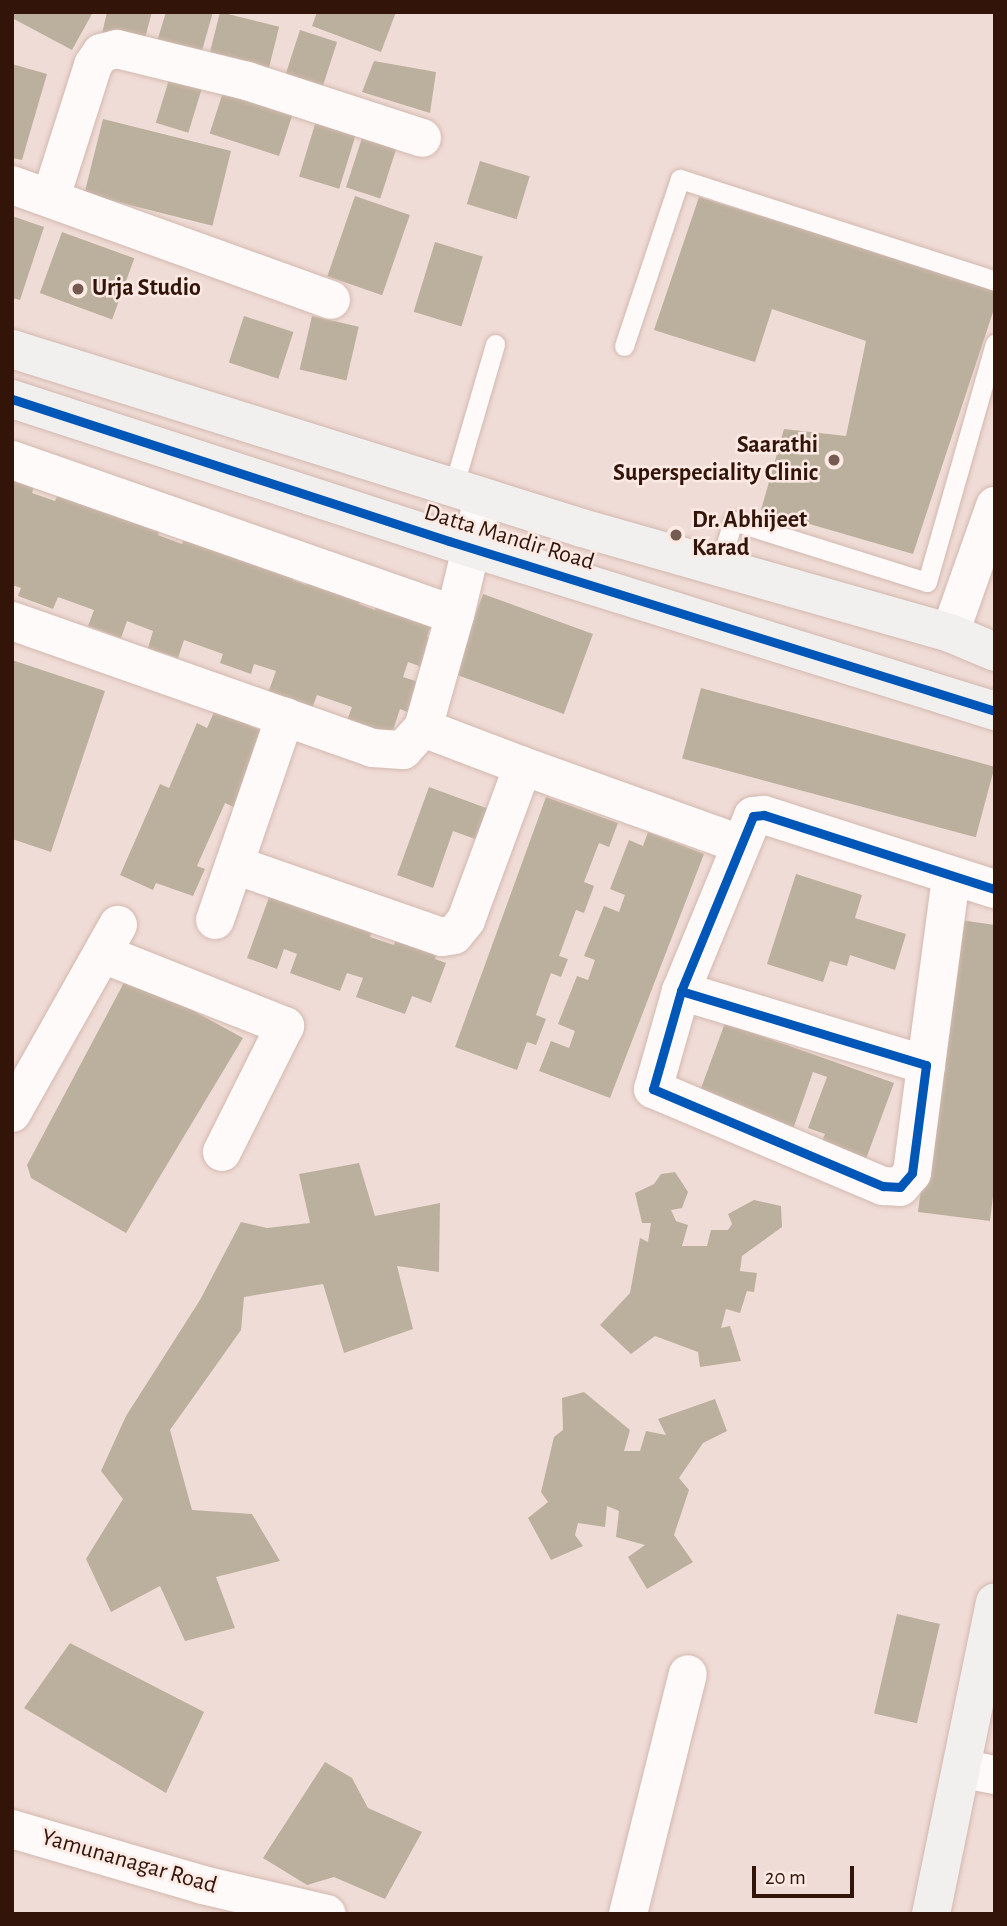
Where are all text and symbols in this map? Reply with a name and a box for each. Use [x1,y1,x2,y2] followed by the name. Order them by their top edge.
[92,275,201,303] place label: Urja Studio
[70,281,86,297] marker: Urja Studio
[613,432,818,488] place label: Saarathi Superspeciality Clinic
[824,450,844,470] marker: Saarathi Superspeciality Clinic
[420,498,598,578] street label: Datta Mandir Road
[692,507,807,563] place label: Dr. Abhijeet Karad
[666,525,686,545] marker: Dr. Abhijeet Karad
[38,1823,220,1901] street label: Yamunanagar Road
[755,1853,856,1897] scale bar
[765,1867,806,1888] text: 20 m

